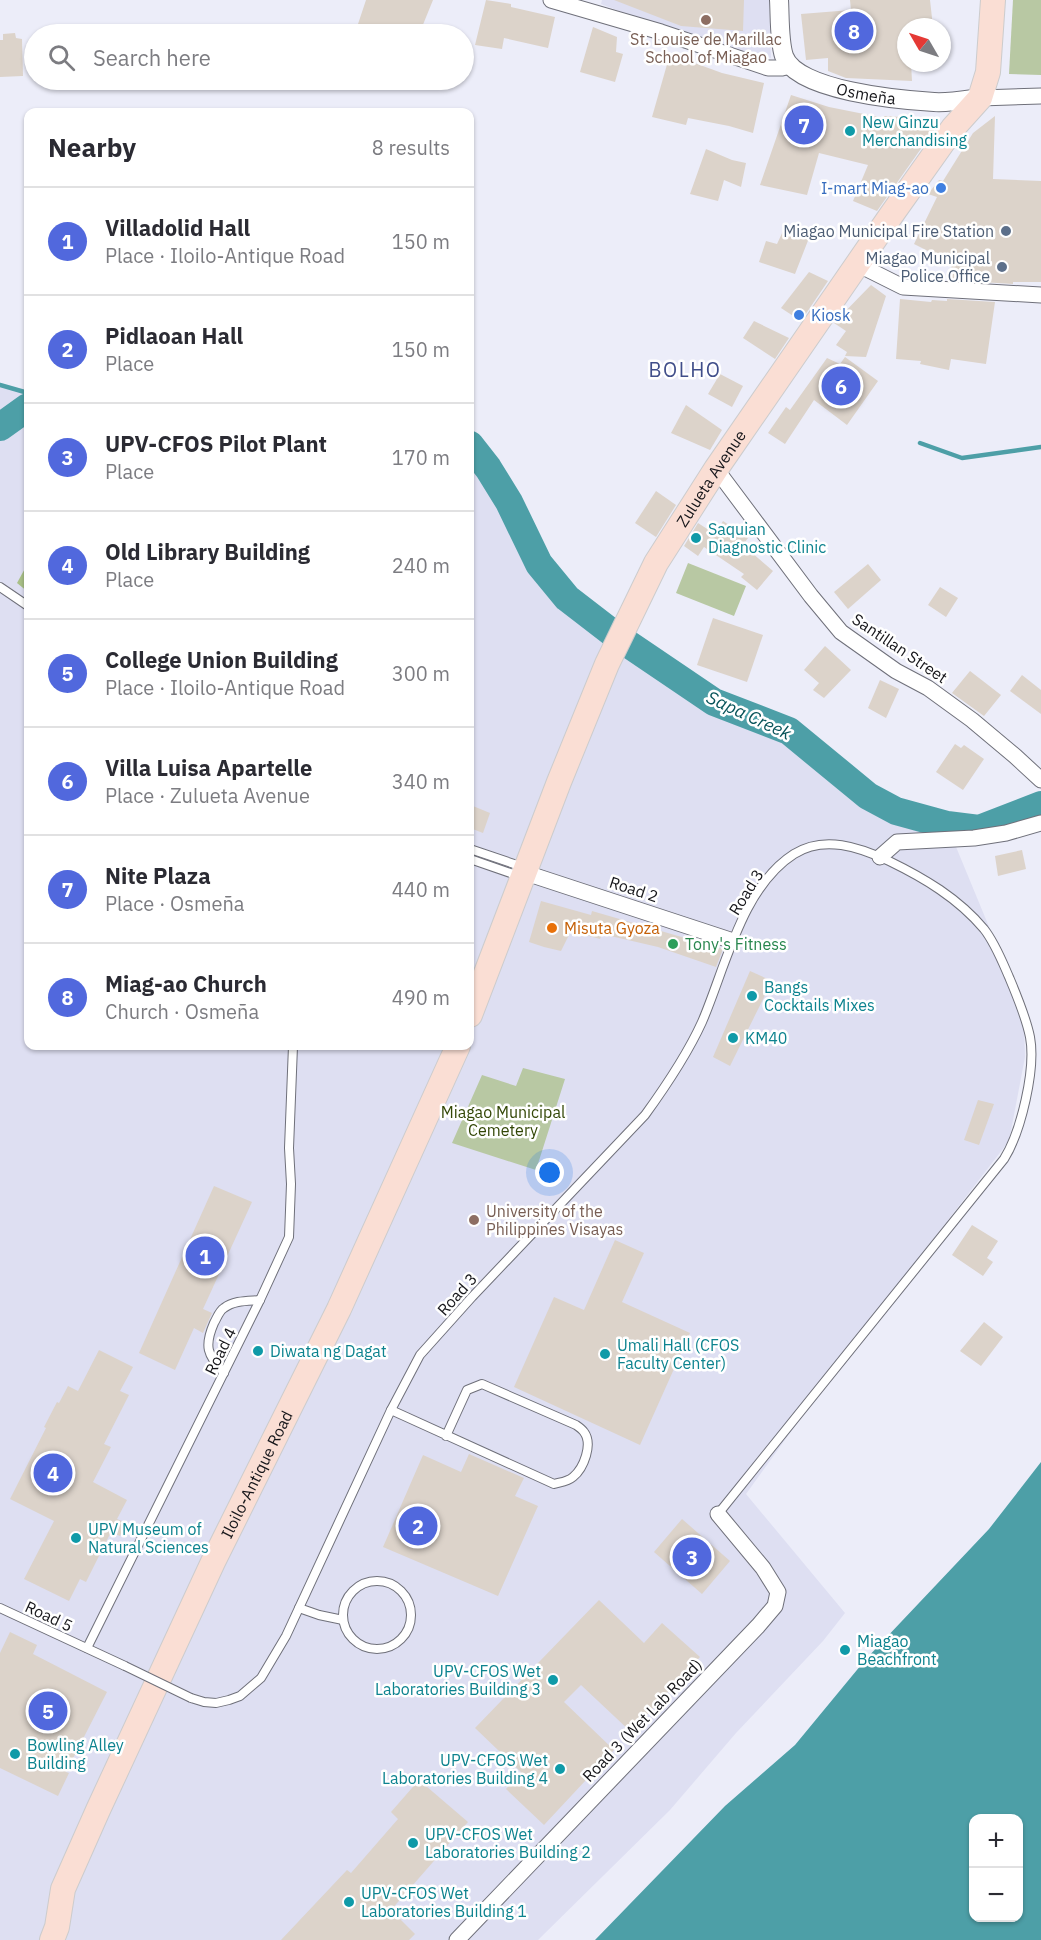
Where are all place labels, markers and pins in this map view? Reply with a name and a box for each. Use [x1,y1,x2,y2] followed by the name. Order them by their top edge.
[834,9,874,54] pin: 8
[699,13,713,27] marker: St. Louise de Marillac School of Miagao
[630,29,782,67] place label: St. Louise de Marillac School of Miagao
[784,102,824,148] pin: 7
[862,112,967,150] place label: New Ginzu Merchandising
[843,124,857,138] marker: New Ginzu Merchandising
[821,178,929,198] place label: I-mart Miag-ao
[934,181,948,195] marker: I-mart Miag-ao
[783,221,994,241] place label: Miagao Municipal Fire Station
[999,224,1013,238] marker: Miagao Municipal Fire Station
[865,248,990,286] place label: Miagao Municipal Police Office
[995,260,1009,274] marker: Miagao Municipal Police Office
[811,305,851,325] place label: Kiosk
[792,308,806,322] marker: Kiosk
[822,364,860,408] pin: 6
[708,519,826,557] place label: Saquian Diagnostic Clinic
[689,531,703,545] marker: Saquian Diagnostic Clinic
[564,918,660,938] place label: Misuta Gyoza
[545,921,559,935] marker: Misuta Gyoza
[685,934,787,954] place label: Tony's Fitness
[666,937,680,951] marker: Tony's Fitness
[764,977,875,1015] place label: Bangs Cocktails Mixes
[745,989,759,1003] marker: Bangs Cocktails Mixes
[745,1028,787,1048] place label: KM40
[726,1031,740,1045] marker: KM40
[486,1201,623,1239] place label: University of the Philippines Visayas
[467,1213,481,1227] marker: University of the Philippines Visayas
[186,1234,224,1278] pin: 1
[617,1335,739,1373] place label: Umali Hall (CFOS Faculty Center)
[270,1341,387,1361] place label: Diwata ng Dagat
[251,1344,265,1358] marker: Diwata ng Dagat
[598,1347,612,1361] marker: Umali Hall (CFOS Faculty Center)
[34,1450,72,1496] pin: 4
[398,1504,438,1549] pin: 2
[88,1519,209,1557] place label: UPV Museum of Natural Sciences
[69,1531,83,1545] marker: UPV Museum of Natural Sciences
[672,1534,712,1580] pin: 3
[857,1631,937,1669] place label: Miagao Beachfront
[838,1643,852,1657] marker: Miagao Beachfront
[375,1661,541,1699] place label: UPV-CFOS Wet Laboratories Building 3
[546,1673,560,1687] marker: UPV-CFOS Wet Laboratories Building 3
[28,1688,68,1734] pin: 5
[27,1735,124,1773] place label: Bowling Alley Building
[8,1747,22,1761] marker: Bowling Alley Building
[382,1750,548,1788] place label: UPV-CFOS Wet Laboratories Building 4
[553,1762,567,1776] marker: UPV-CFOS Wet Laboratories Building 4
[425,1824,591,1862] place label: UPV-CFOS Wet Laboratories Building 2
[406,1836,420,1850] marker: UPV-CFOS Wet Laboratories Building 2
[361,1883,527,1921] place label: UPV-CFOS Wet Laboratories Building 1
[342,1895,356,1909] marker: UPV-CFOS Wet Laboratories Building 1

